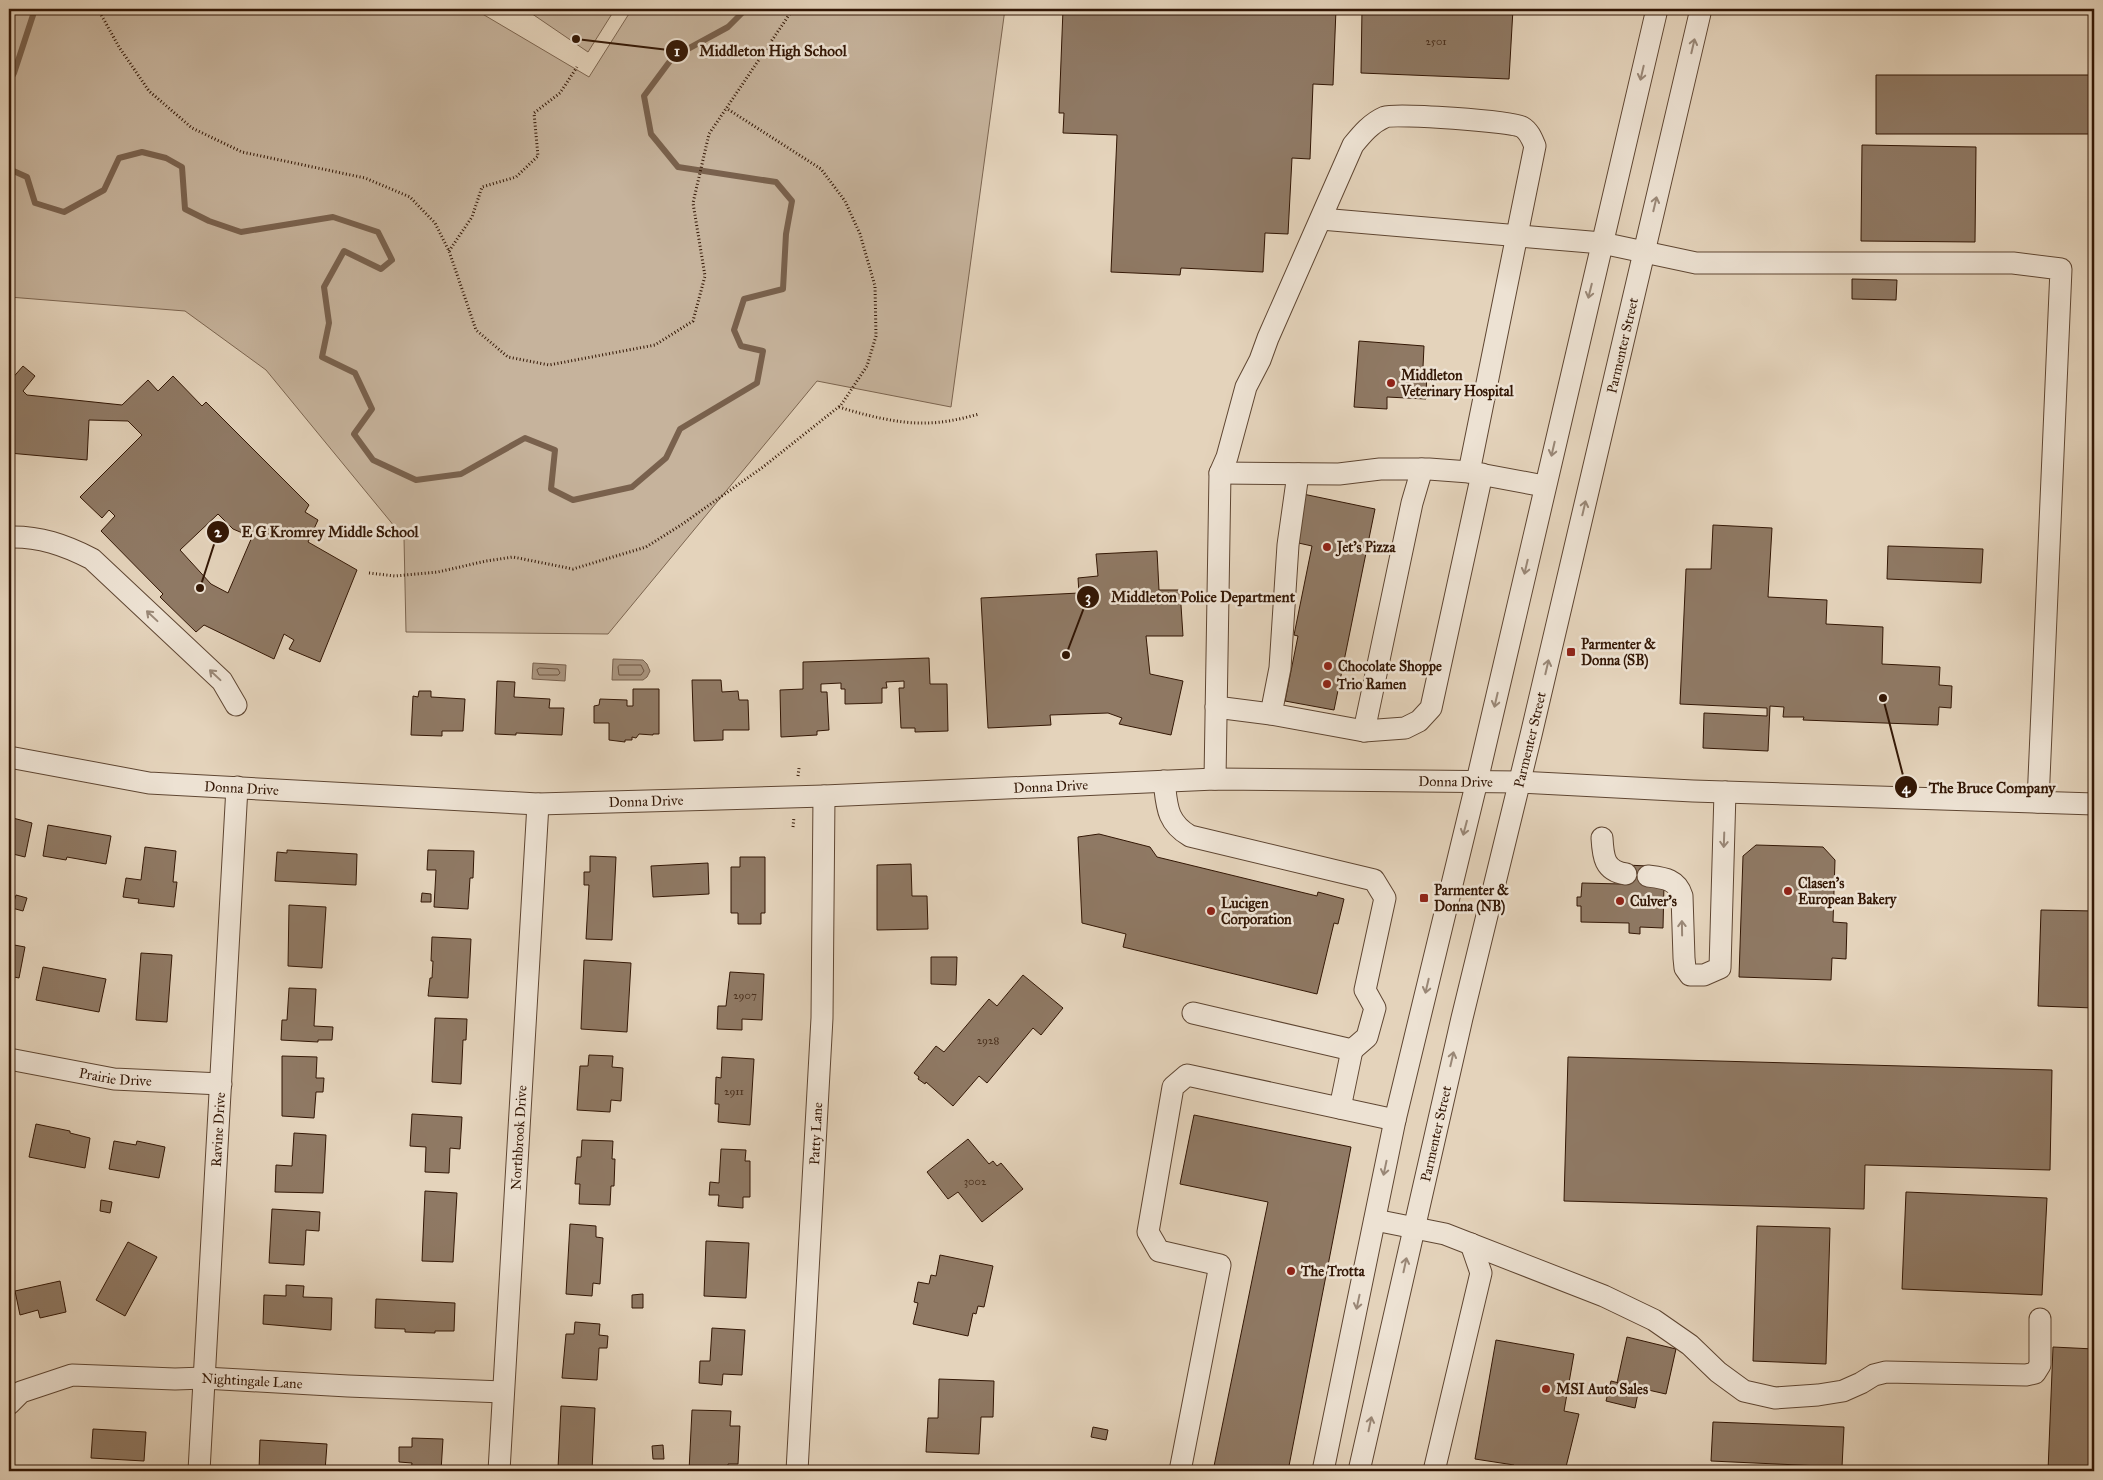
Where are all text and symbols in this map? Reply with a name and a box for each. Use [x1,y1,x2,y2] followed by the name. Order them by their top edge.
[1425,35,1447,48] house number: 2501
[664,36,856,66] callout: Middleton High School
[1689,38,1698,54] one-way arrow
[674,42,680,60] text: 1
[699,42,848,61] text: Middleton High School
[1637,65,1646,81] one-way arrow
[1651,196,1660,212] one-way arrow
[1585,282,1594,298] one-way arrow
[1603,296,1642,395] street label: Parmenter Street
[1400,367,1515,401] place label: Middleton Veterinary Hospital
[1385,377,1397,389] marker: Middleton Veterinary Hospital
[1548,440,1557,456] one-way arrow
[1580,501,1589,517] one-way arrow
[206,517,428,547] callout: E G Kromrey Middle School
[214,523,222,541] text: 2
[241,523,420,542] text: E G Kromrey Middle School
[1335,539,1396,557] place label: Jet's Pizza
[1321,541,1333,553] marker: Jet's Pizza
[1521,559,1530,575] one-way arrow
[1076,582,1305,612] callout: Middleton Police Department
[1085,588,1091,607] text: 3
[1111,588,1296,607] text: Middleton Police Department
[146,610,159,622] one-way arrow
[1581,636,1656,670] place label: Parmenter & Donna (SB)
[1565,646,1577,658] marker: Parmenter & Donna (SB)
[1338,658,1442,676] place label: Chocolate Shoppe
[1543,659,1552,675] one-way arrow
[1322,660,1334,672] marker: Chocolate Shoppe
[209,669,221,681] one-way arrow
[1336,676,1407,693] place label: Trio Ramen
[1321,678,1333,690] marker: Trio Ramen
[1510,690,1549,789] street label: Parmenter Street
[1491,691,1500,707] one-way arrow
[1418,772,1493,790] street label: Donna Drive
[1894,772,2065,802] callout: The Bruce Company
[1013,776,1089,796] street label: Donna Drive
[204,777,279,799] street label: Donna Drive
[1902,779,1911,798] text: 4
[1928,779,2056,798] text: The Bruce Company
[608,791,684,811] street label: Donna Drive
[1459,820,1469,836] one-way arrow
[1719,832,1728,848] one-way arrow
[1798,875,1898,909] place label: Clasen's European Bakery
[1434,882,1509,916] place label: Parmenter & Donna (NB)
[1782,885,1794,897] marker: Clasen's European Bakery
[1418,892,1430,904] marker: Parmenter & Donna (NB)
[1630,893,1677,910] place label: Culver's
[1221,895,1292,929] place label: Lucigen Corporation
[1614,895,1626,907] marker: Culver's
[1205,905,1217,917] marker: Lucigen Corporation
[1677,920,1687,936] one-way arrow
[1422,978,1431,994] one-way arrow
[733,989,757,1002] house number: 2907
[977,1034,999,1047] house number: 2928
[1448,1052,1457,1068] one-way arrow
[78,1064,152,1089] street label: Prairie Drive
[1417,1084,1455,1183] street label: Parmenter Street
[507,1085,530,1190] street label: Northbrook Drive
[724,1085,744,1098] house number: 2911
[207,1091,229,1168] street label: Ravine Drive
[805,1101,826,1165] street label: Patty Lane
[1380,1159,1390,1175] one-way arrow
[964,1175,987,1188] house number: 3002
[1401,1257,1410,1273] one-way arrow
[1300,1263,1366,1280] place label: The Trotta
[1285,1265,1297,1277] marker: The Trotta
[1353,1293,1362,1309] one-way arrow
[201,1369,303,1392] street label: Nightingale Lane
[1556,1381,1648,1398] place label: MSI Auto Sales
[1540,1383,1552,1395] marker: MSI Auto Sales
[1365,1416,1375,1432] one-way arrow

